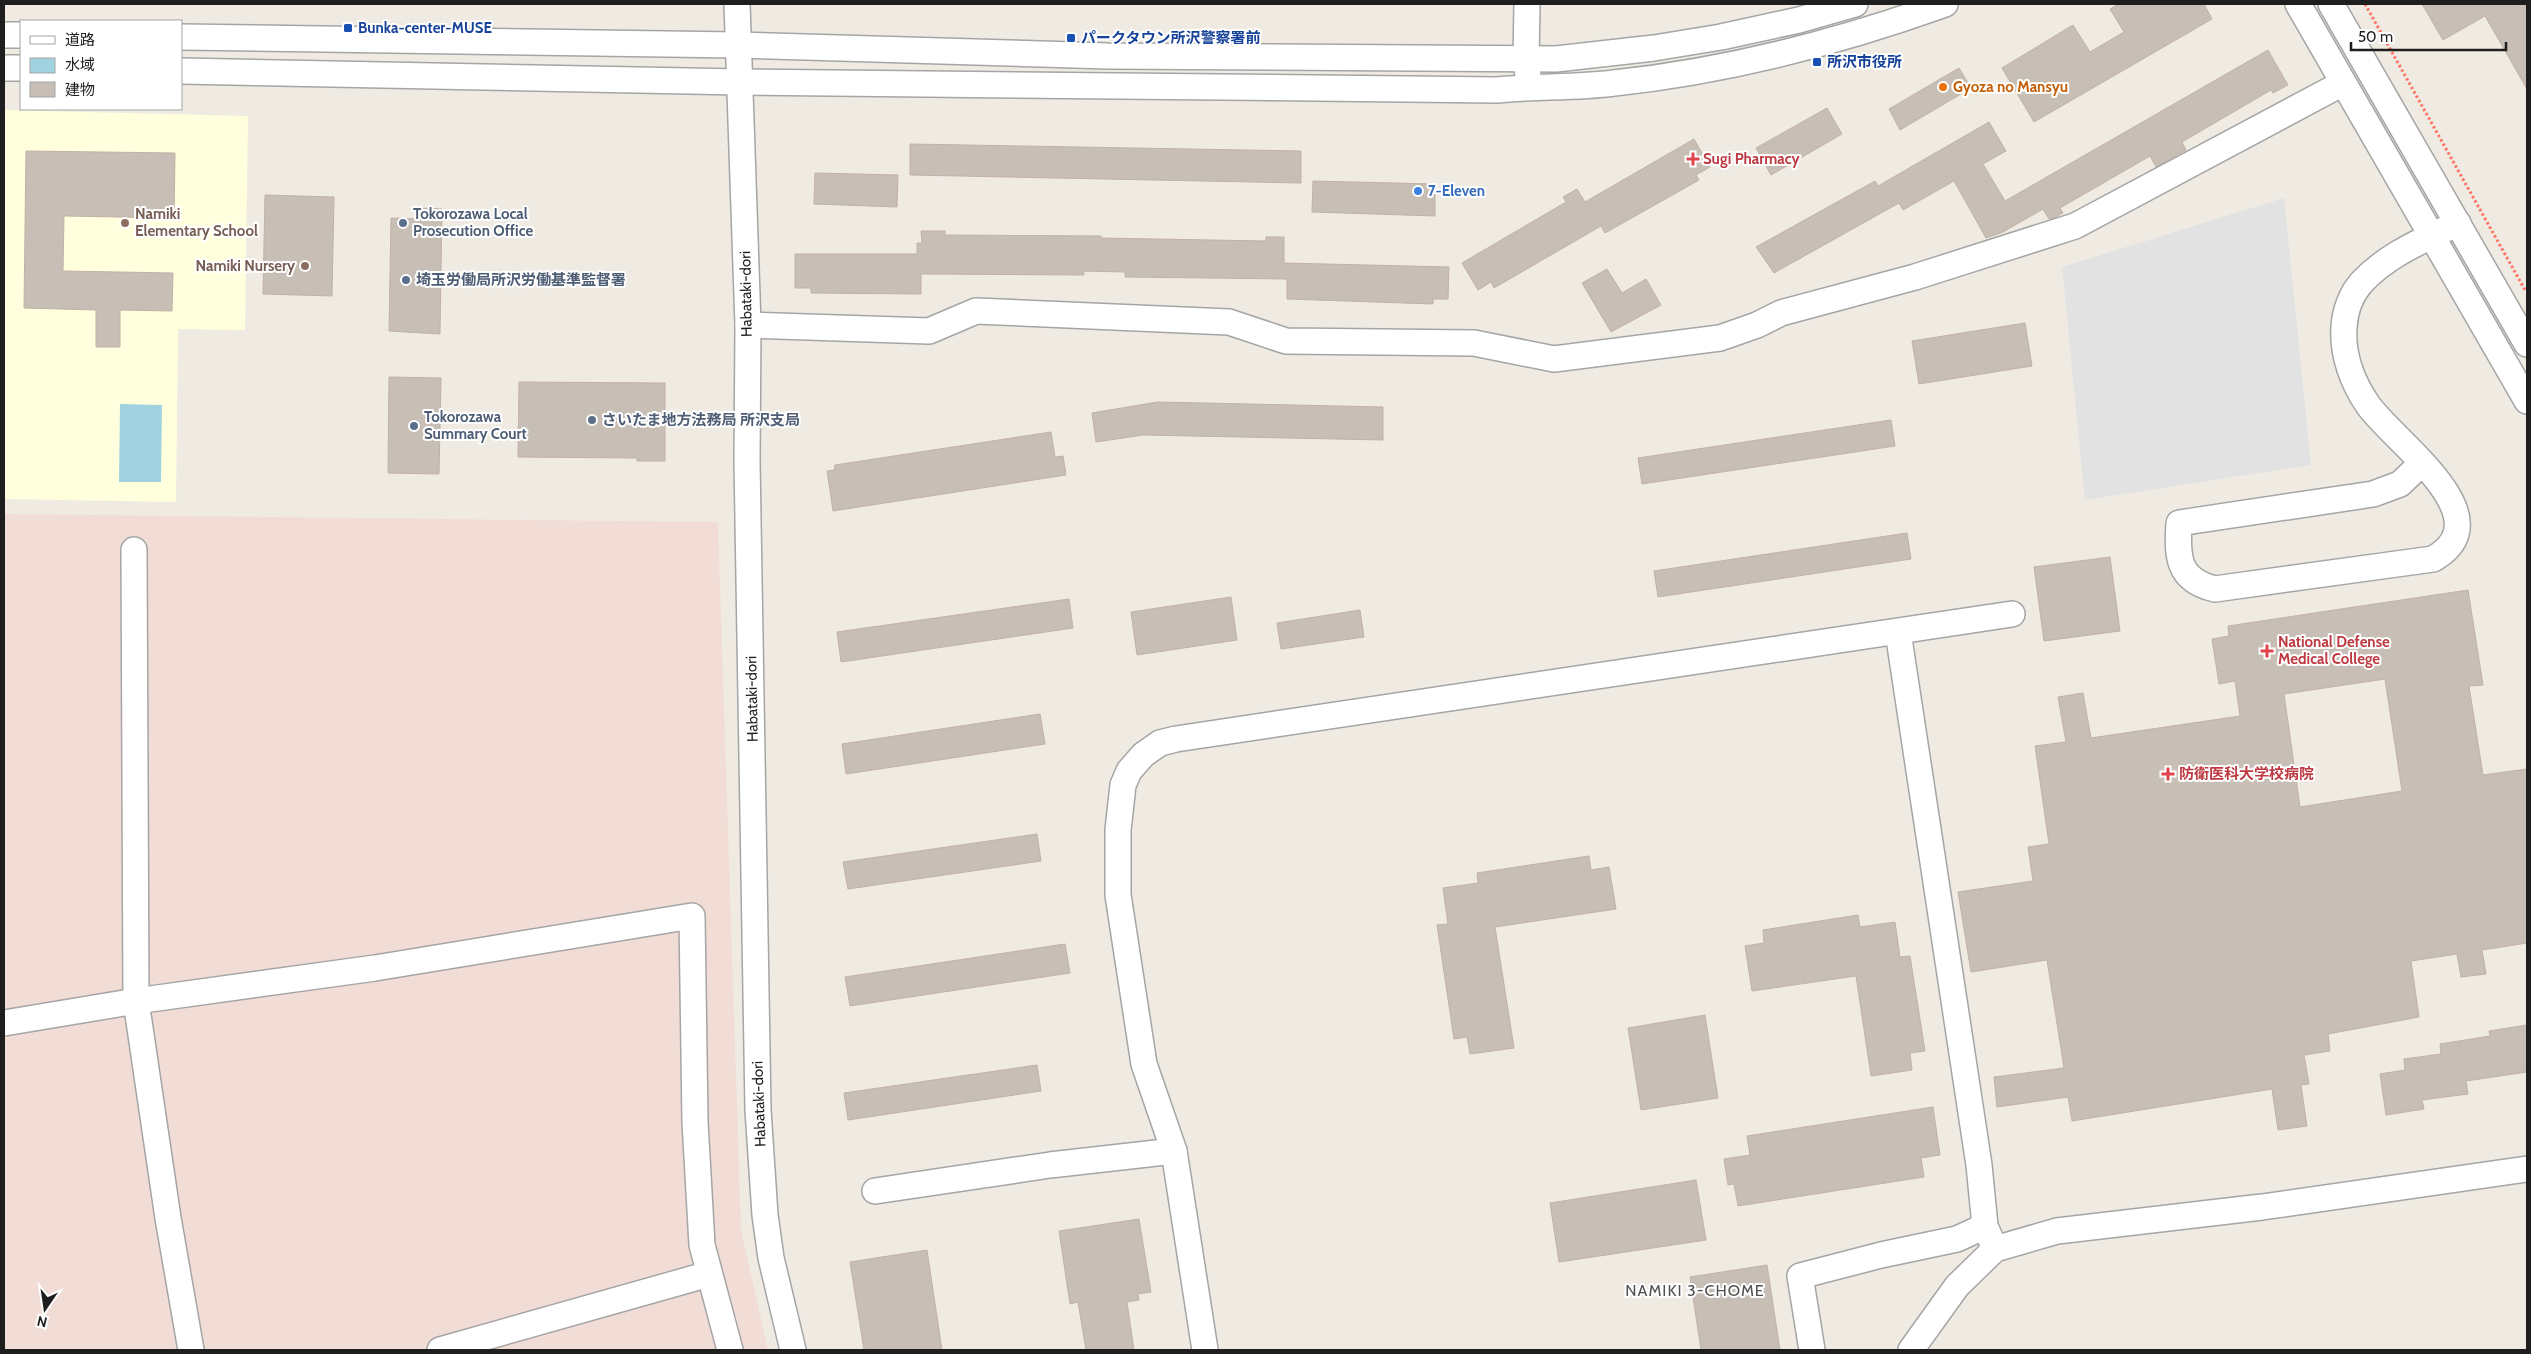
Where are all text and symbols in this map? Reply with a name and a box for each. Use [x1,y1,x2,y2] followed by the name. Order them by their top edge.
[358,19,492,37] place label: Bunka-center-MUSE
[20,20,182,110] legend
[2351,20,2506,52] scale bar
[342,22,354,34] marker: Bunka-center-MUSE
[2358,28,2393,46] text: 50 m
[1081,29,1260,47] place label: パークタウン所沢警察署前
[65,31,95,49] text: 道路
[1065,32,1077,44] marker: パークタウン所沢警察署前
[1827,53,1902,71] place label: 所沢市役所
[65,56,95,74] text: 水域
[1811,56,1823,68] marker: 所沢市役所
[1953,78,2068,96] place label: Gyoza no Mansyu
[65,81,95,99] text: 建物
[1937,81,1949,93] marker: Gyoza no Mansyu
[1703,150,1801,168] place label: Sugi Pharmacy
[1687,153,1699,165] marker: Sugi Pharmacy
[1428,182,1485,200] place label: 7-Eleven
[1412,185,1424,197] marker: 7-Eleven
[135,205,258,240] place label: Namiki Elementary School
[413,205,533,240] place label: Tokorozawa Local Prosecution Office
[119,217,131,229] marker: Namiki Elementary School
[397,217,409,229] marker: Tokorozawa Local Prosecution Office
[736,251,756,337] street label: Habataki-dori
[195,257,296,275] place label: Namiki Nursery
[299,260,311,272] marker: Namiki Nursery
[416,271,626,289] place label: 埼玉労働局所沢労働基準監督署
[400,274,412,286] marker: 埼玉労働局所沢労働基準監督署
[424,408,527,443] place label: Tokorozawa Summary Court
[602,411,800,429] place label: さいたま地方法務局 所沢支局
[586,414,598,426] marker: さいたま地方法務局 所沢支局
[408,420,420,432] marker: Tokorozawa Summary Court
[2278,633,2390,668] place label: National Defense Medical College
[2260,644,2274,658] marker: National Defense Medical College
[742,656,762,742] street label: Habataki-dori
[2179,765,2314,783] place label: 防衛医科大学校病院
[2161,767,2175,781] marker: 防衛医科大学校病院
[749,1061,769,1147] street label: Habataki-dori
[1625,1281,1765,1300] district label: NAMIKI 3-CHOME
[20,1284,70,1334] north arrow
[35,1312,49,1332] text: N

